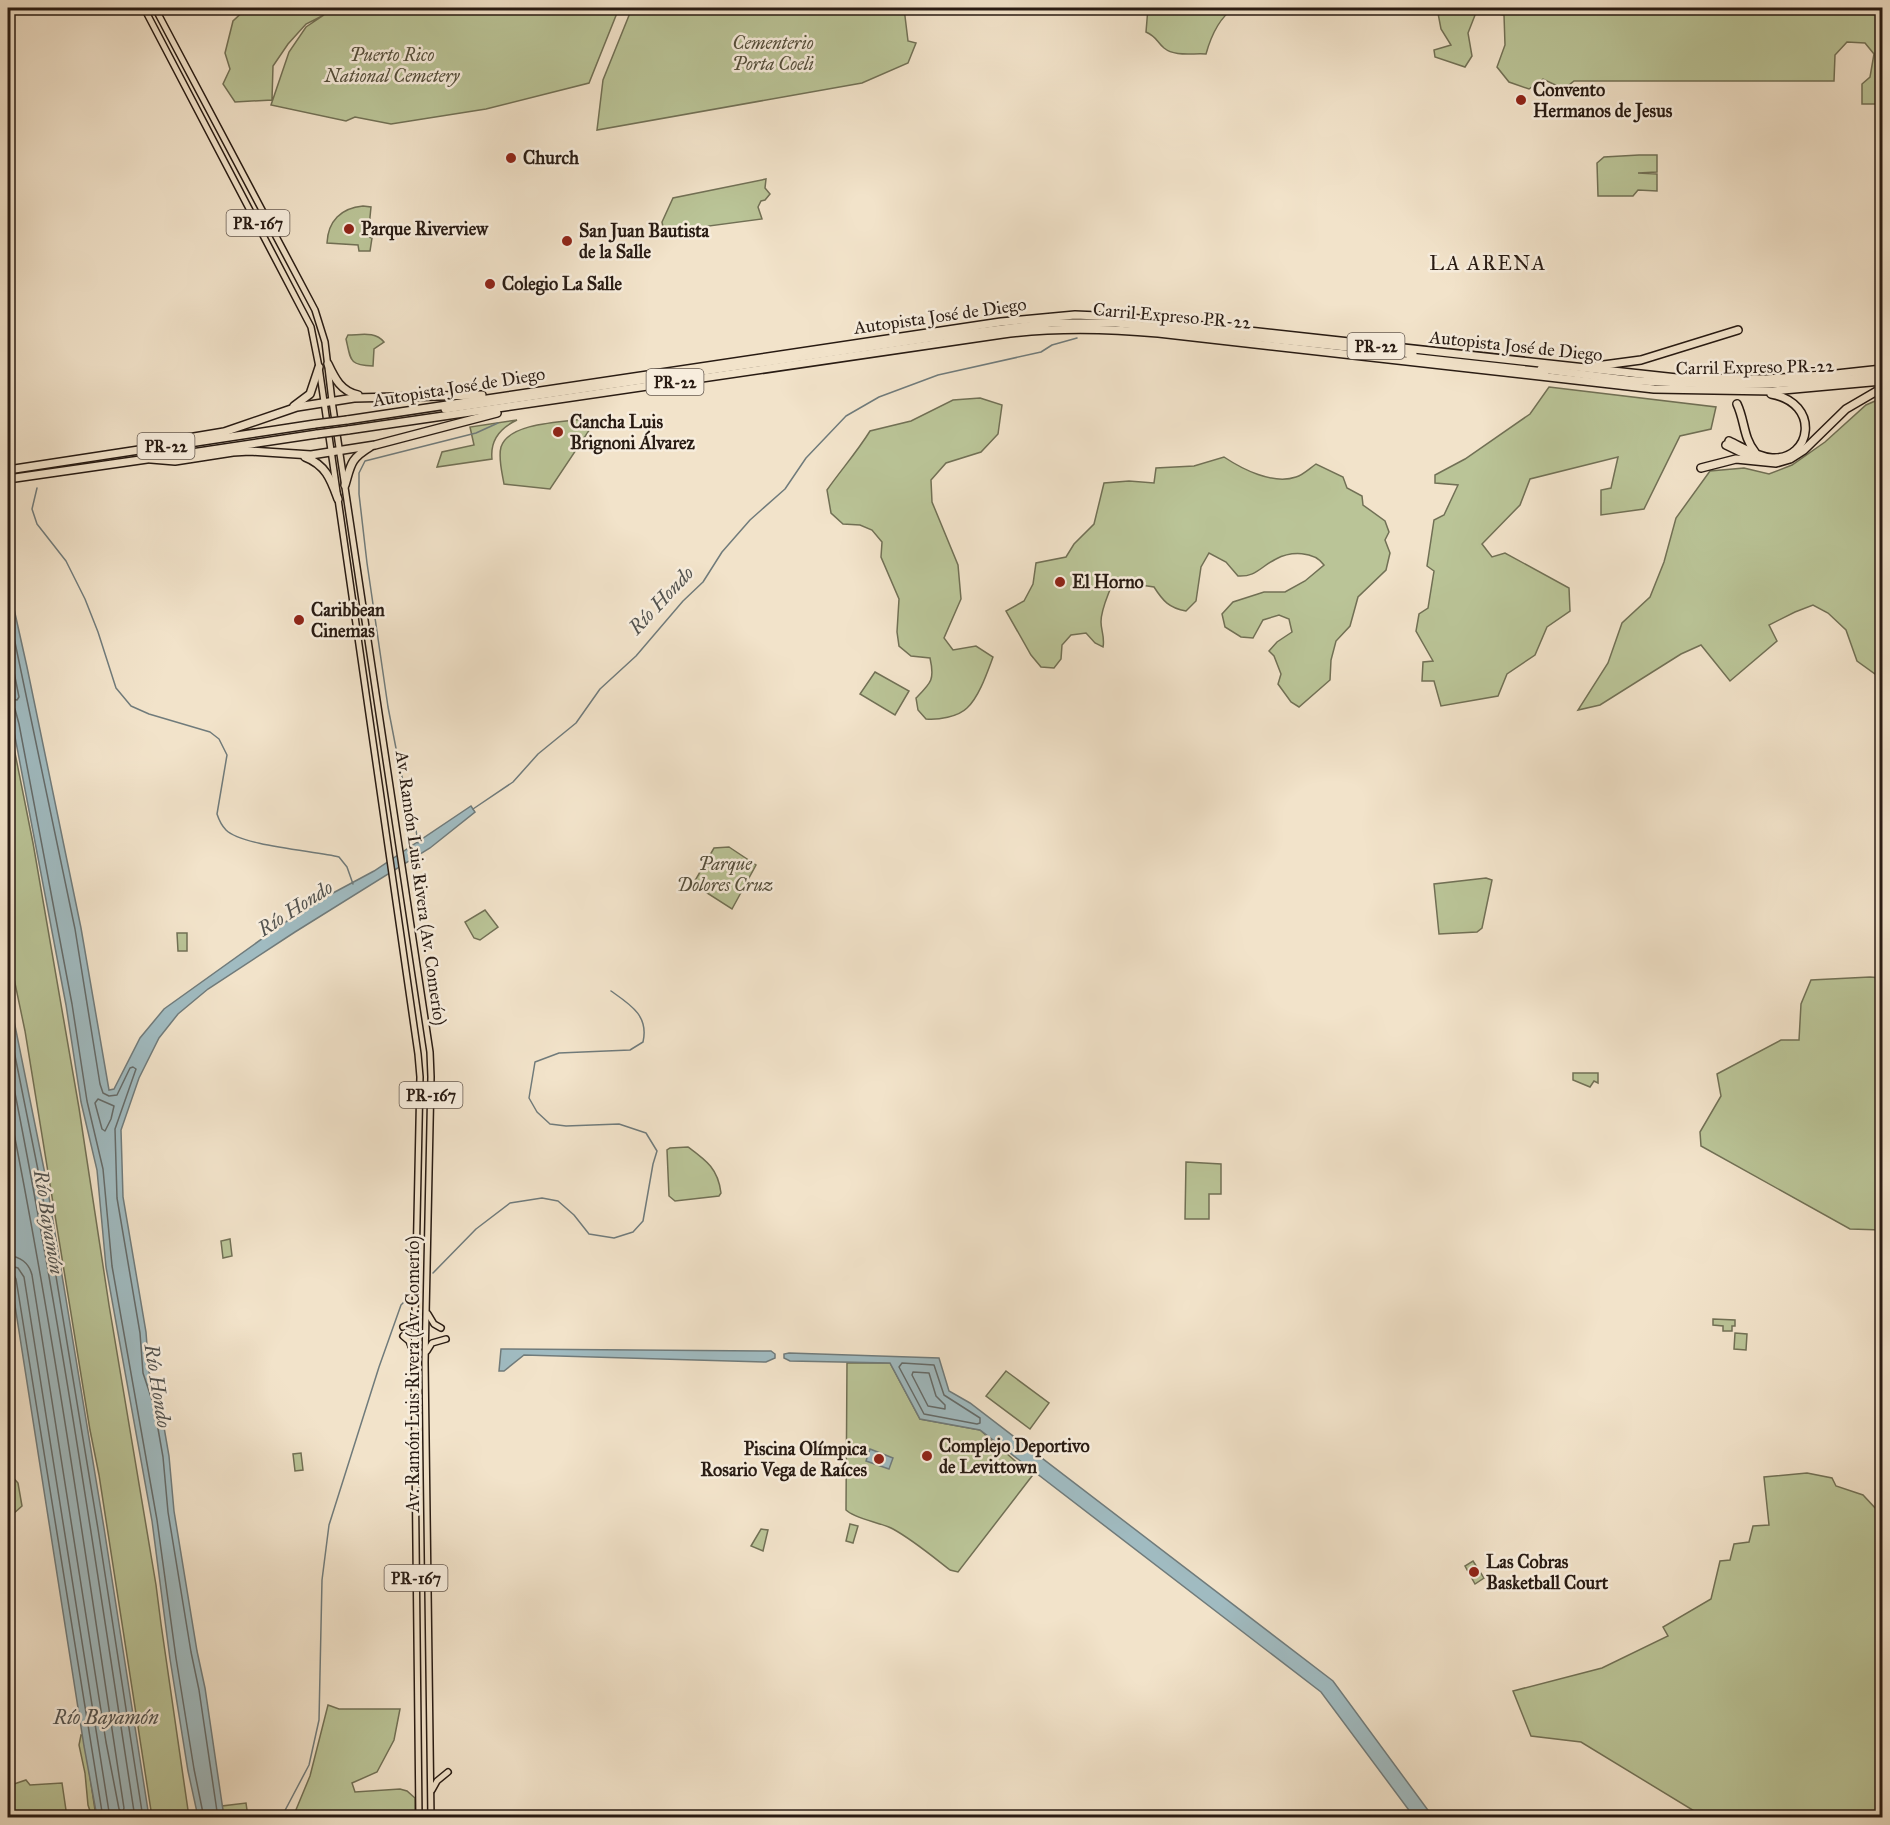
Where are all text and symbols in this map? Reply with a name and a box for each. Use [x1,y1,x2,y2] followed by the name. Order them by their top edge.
[732,32,814,75] park label: Cementerio Porta Coeli
[324,44,461,87] park label: Puerto Rico National Cemetery
[1533,79,1673,123] place label: Convento Hermanos de Jesus
[1514,93,1528,107] marker: Convento Hermanos de Jesus
[523,147,580,169] place label: Church
[504,151,518,165] marker: Church
[226,210,290,236] road number: PR-167
[361,218,489,241] place label: Parque Riverview
[579,220,710,263] place label: San Juan Bautista de la Salle
[342,222,356,236] marker: Parque Riverview
[560,234,574,248] marker: San Juan Bautista de la Salle
[1429,251,1547,275] district label: LA ARENA
[502,273,622,296] place label: Colegio La Salle
[483,277,497,291] marker: Colegio La Salle
[851,293,1028,340] street label: Autopista José de Diego
[1092,298,1252,334] street label: Carril Expreso PR-22
[1427,326,1604,367] street label: Autopista José de Diego
[1348,333,1404,359] road number: PR-22
[1675,355,1835,379] street label: Carril Expreso PR-22
[370,363,547,413] street label: Autopista José de Diego
[646,369,704,395] road number: PR-22
[570,411,696,455] place label: Cancha Luis Brignoni Álvarez
[551,425,565,439] marker: Cancha Luis Brignoni Álvarez
[138,433,195,459] road number: PR-22
[623,561,699,640] water label: Río Hondo
[1072,571,1144,593] place label: El Horno
[1053,575,1067,589] marker: El Horno
[311,599,385,642] place label: Caribbean Cinemas
[292,613,306,627] marker: Caribbean Cinemas
[390,748,451,1027] street label: Av. Ramón Luis Rivera (Av. Comerío)
[677,853,773,896] park label: Parque Dolores Cruz
[252,875,337,942] water label: Río Hondo
[400,1082,462,1108] road number: PR-167
[29,1167,69,1276] water label: Río Bayamón
[402,1235,425,1514] street label: Av. Ramón Luis Rivera (Av. Comerío)
[139,1341,177,1430] water label: Río Hondo
[939,1435,1090,1478] place label: Complejo Deportivo de Levittown
[701,1438,867,1482] place label: Piscina Olímpica Rosario Vega de Raíces
[920,1449,934,1463] marker: Complejo Deportivo de Levittown
[872,1452,886,1466] marker: Piscina Olímpica Rosario Vega de Raíces
[1486,1551,1609,1594] place label: Las Cobras Basketball Court
[384,1565,448,1591] road number: PR-167
[1467,1565,1481,1579] marker: Las Cobras Basketball Court
[52,1705,159,1729] water label: Río Bayamón

